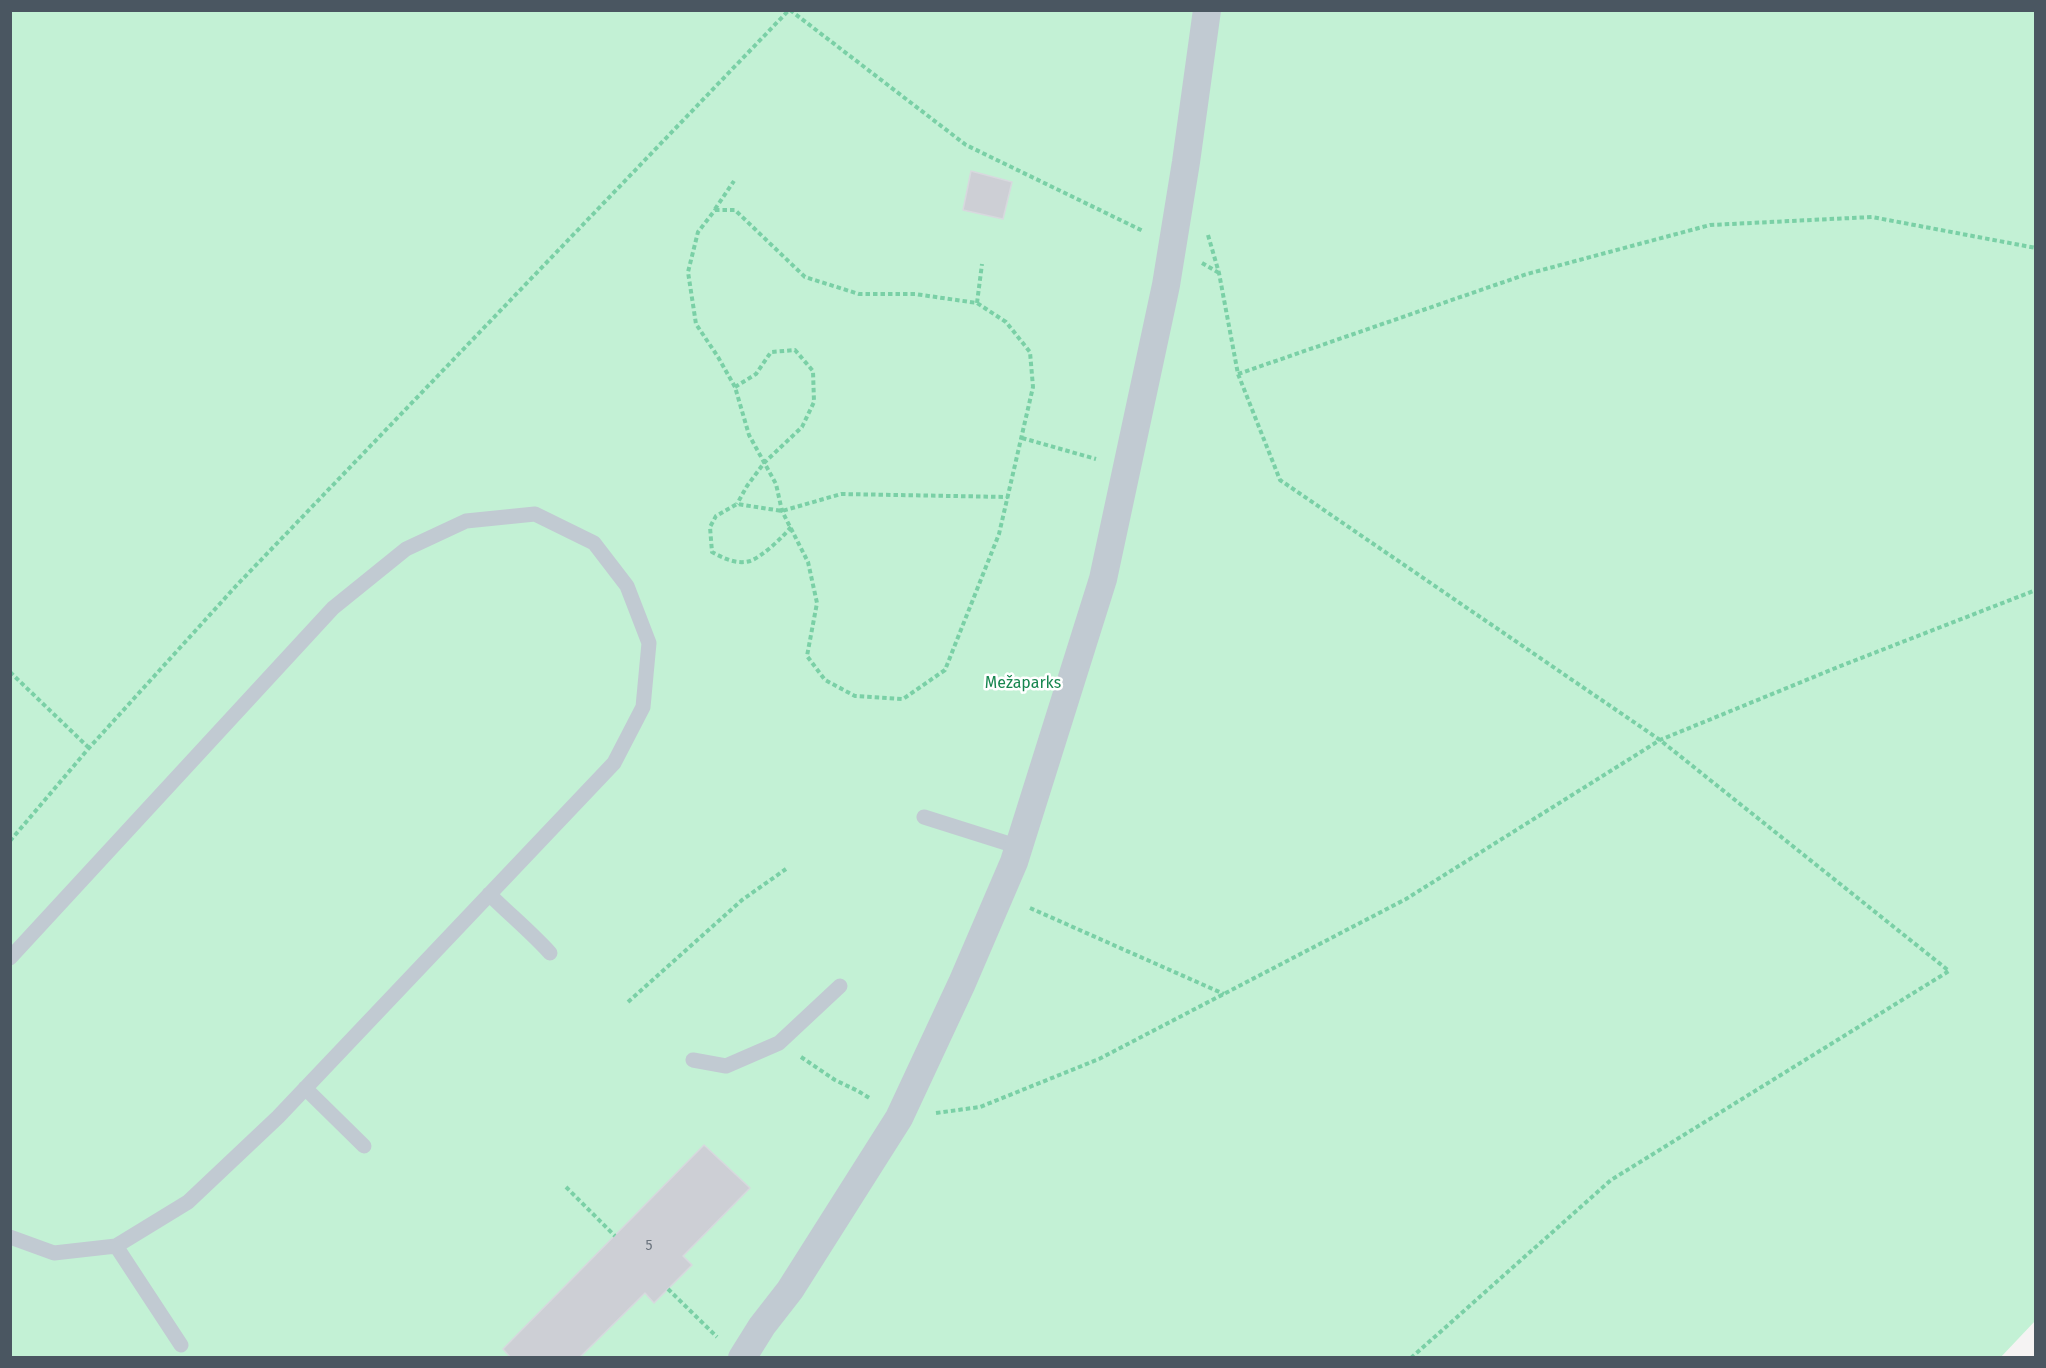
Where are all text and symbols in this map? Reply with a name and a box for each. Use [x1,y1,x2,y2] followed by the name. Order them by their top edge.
[985,674,1061,694] park label: Mežaparks
[645,1238,653,1254] house number: 5

